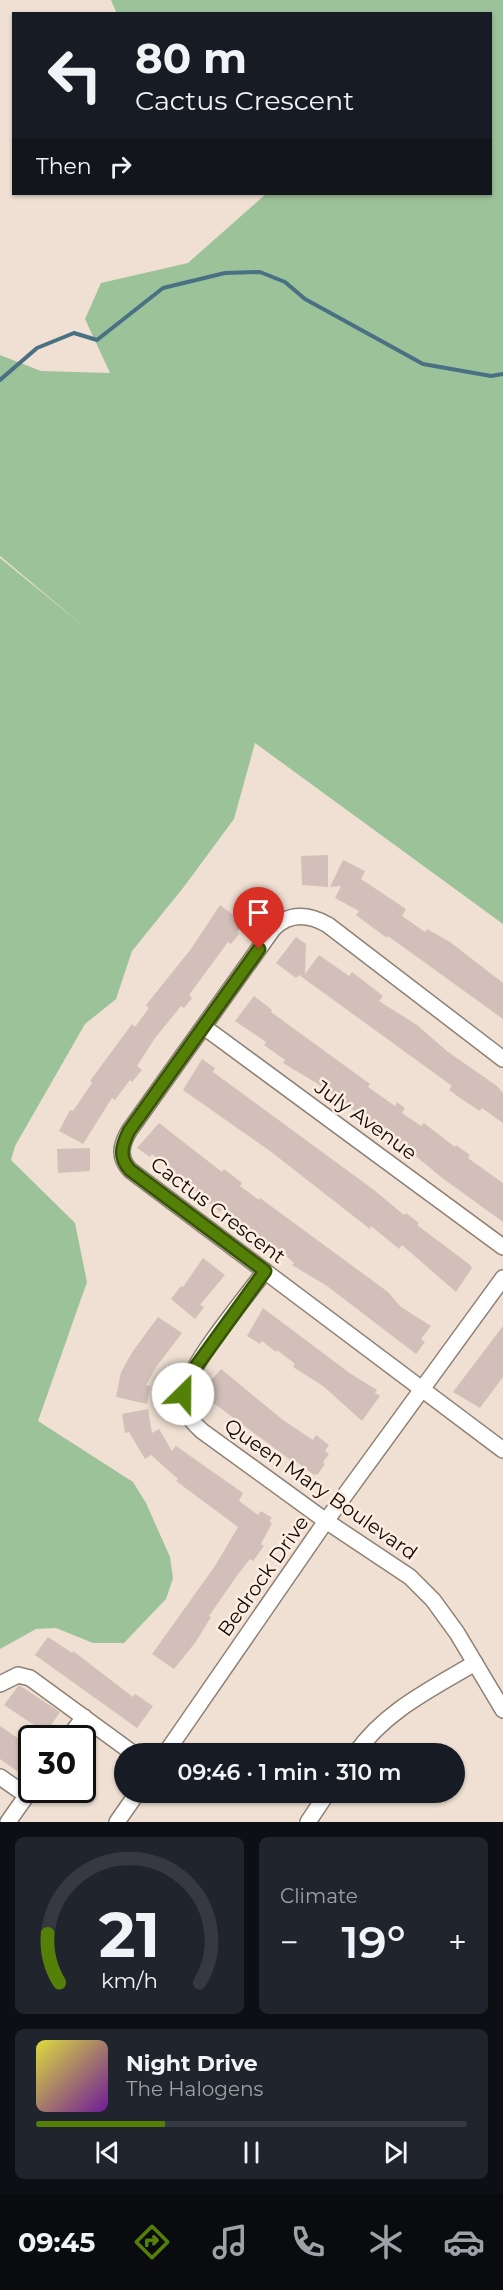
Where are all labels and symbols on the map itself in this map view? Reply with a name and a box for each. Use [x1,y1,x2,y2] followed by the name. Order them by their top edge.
[233,887,284,949] pin
[309,1074,422,1165] street label: July Avenue
[146,1152,290,1268] street label: Cactus Crescent
[151,1362,215,1426] position arrow
[220,1413,422,1565] street label: Queen Mary Boulevard
[213,1511,313,1641] street label: Bedrock Drive
[18,1725,96,1803] speed limit sign: 30

